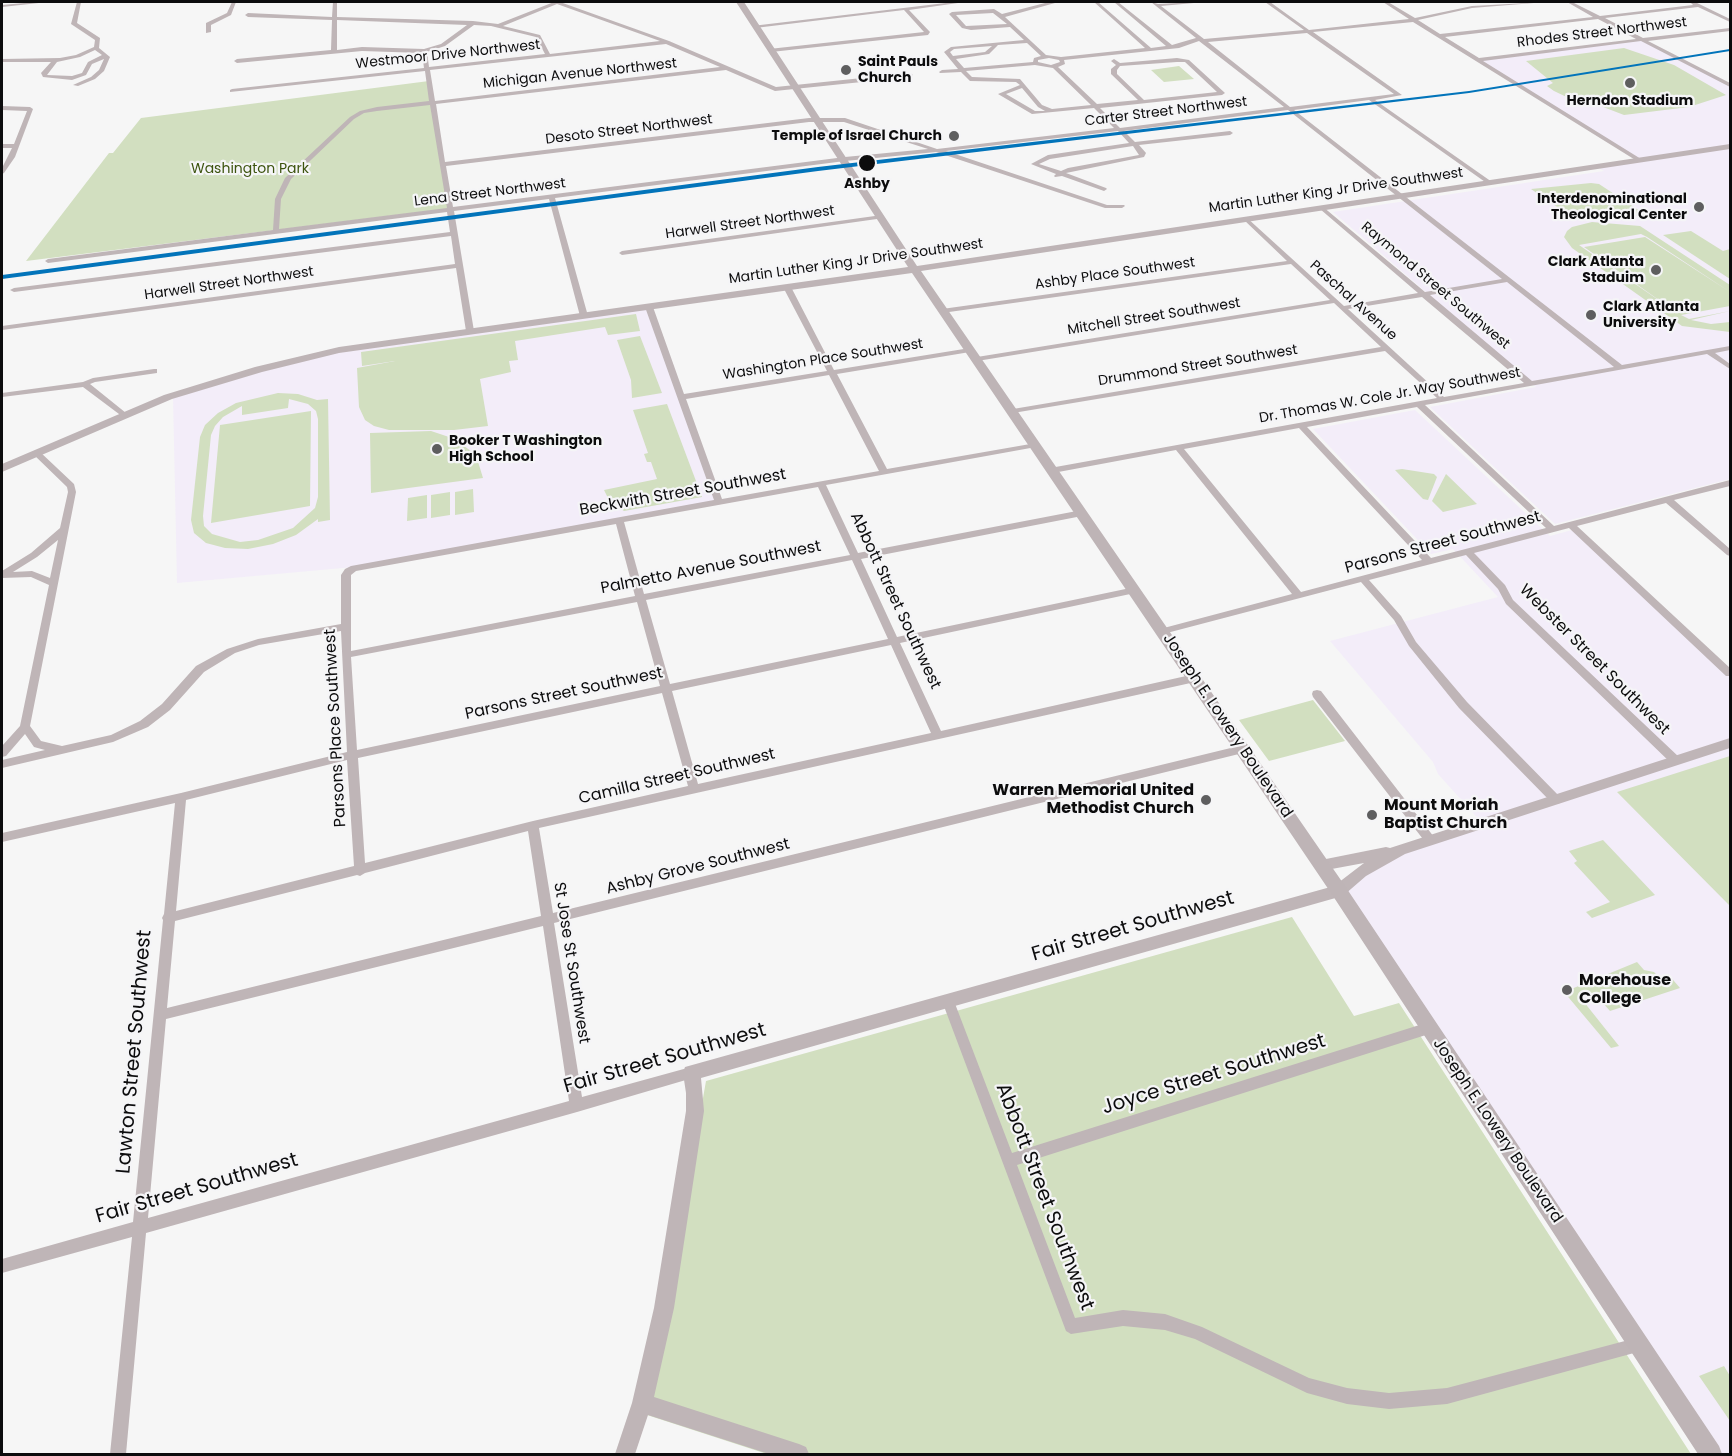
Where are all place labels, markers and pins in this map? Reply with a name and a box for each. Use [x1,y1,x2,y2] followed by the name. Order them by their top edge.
[858,54,938,86] place label: Saint Pauls Church
[839,63,853,77] marker: Saint Pauls Church
[1623,76,1637,90] marker: Herndon Stadium
[1567,93,1693,109] place label: Herndon Stadium
[772,128,942,144] place label: Temple of Israel Church
[947,129,961,143] marker: Temple of Israel Church
[857,153,877,173] marker: Ashby
[844,176,890,192] place label: Ashby
[1537,191,1687,224] place label: Interdenominational Theological Center
[1692,200,1706,214] marker: Interdenominational Theological Center
[1548,254,1644,286] place label: Clark Atlanta Staduim
[1649,263,1663,277] marker: Clark Atlanta Staduim
[1603,299,1699,332] place label: Clark Atlanta University
[1584,308,1598,322] marker: Clark Atlanta University
[449,433,602,466] place label: Booker T Washington High School
[430,442,444,456] marker: Booker T Washington High School
[992,781,1194,819] place label: Warren Memorial United Methodist Church
[1199,793,1213,807] marker: Warren Memorial United Methodist Church
[1384,796,1507,834] place label: Mount Moriah Baptist Church
[1365,808,1379,822] marker: Mount Moriah Baptist Church
[1579,971,1671,1009] place label: Morehouse College
[1560,983,1574,997] marker: Morehouse College

